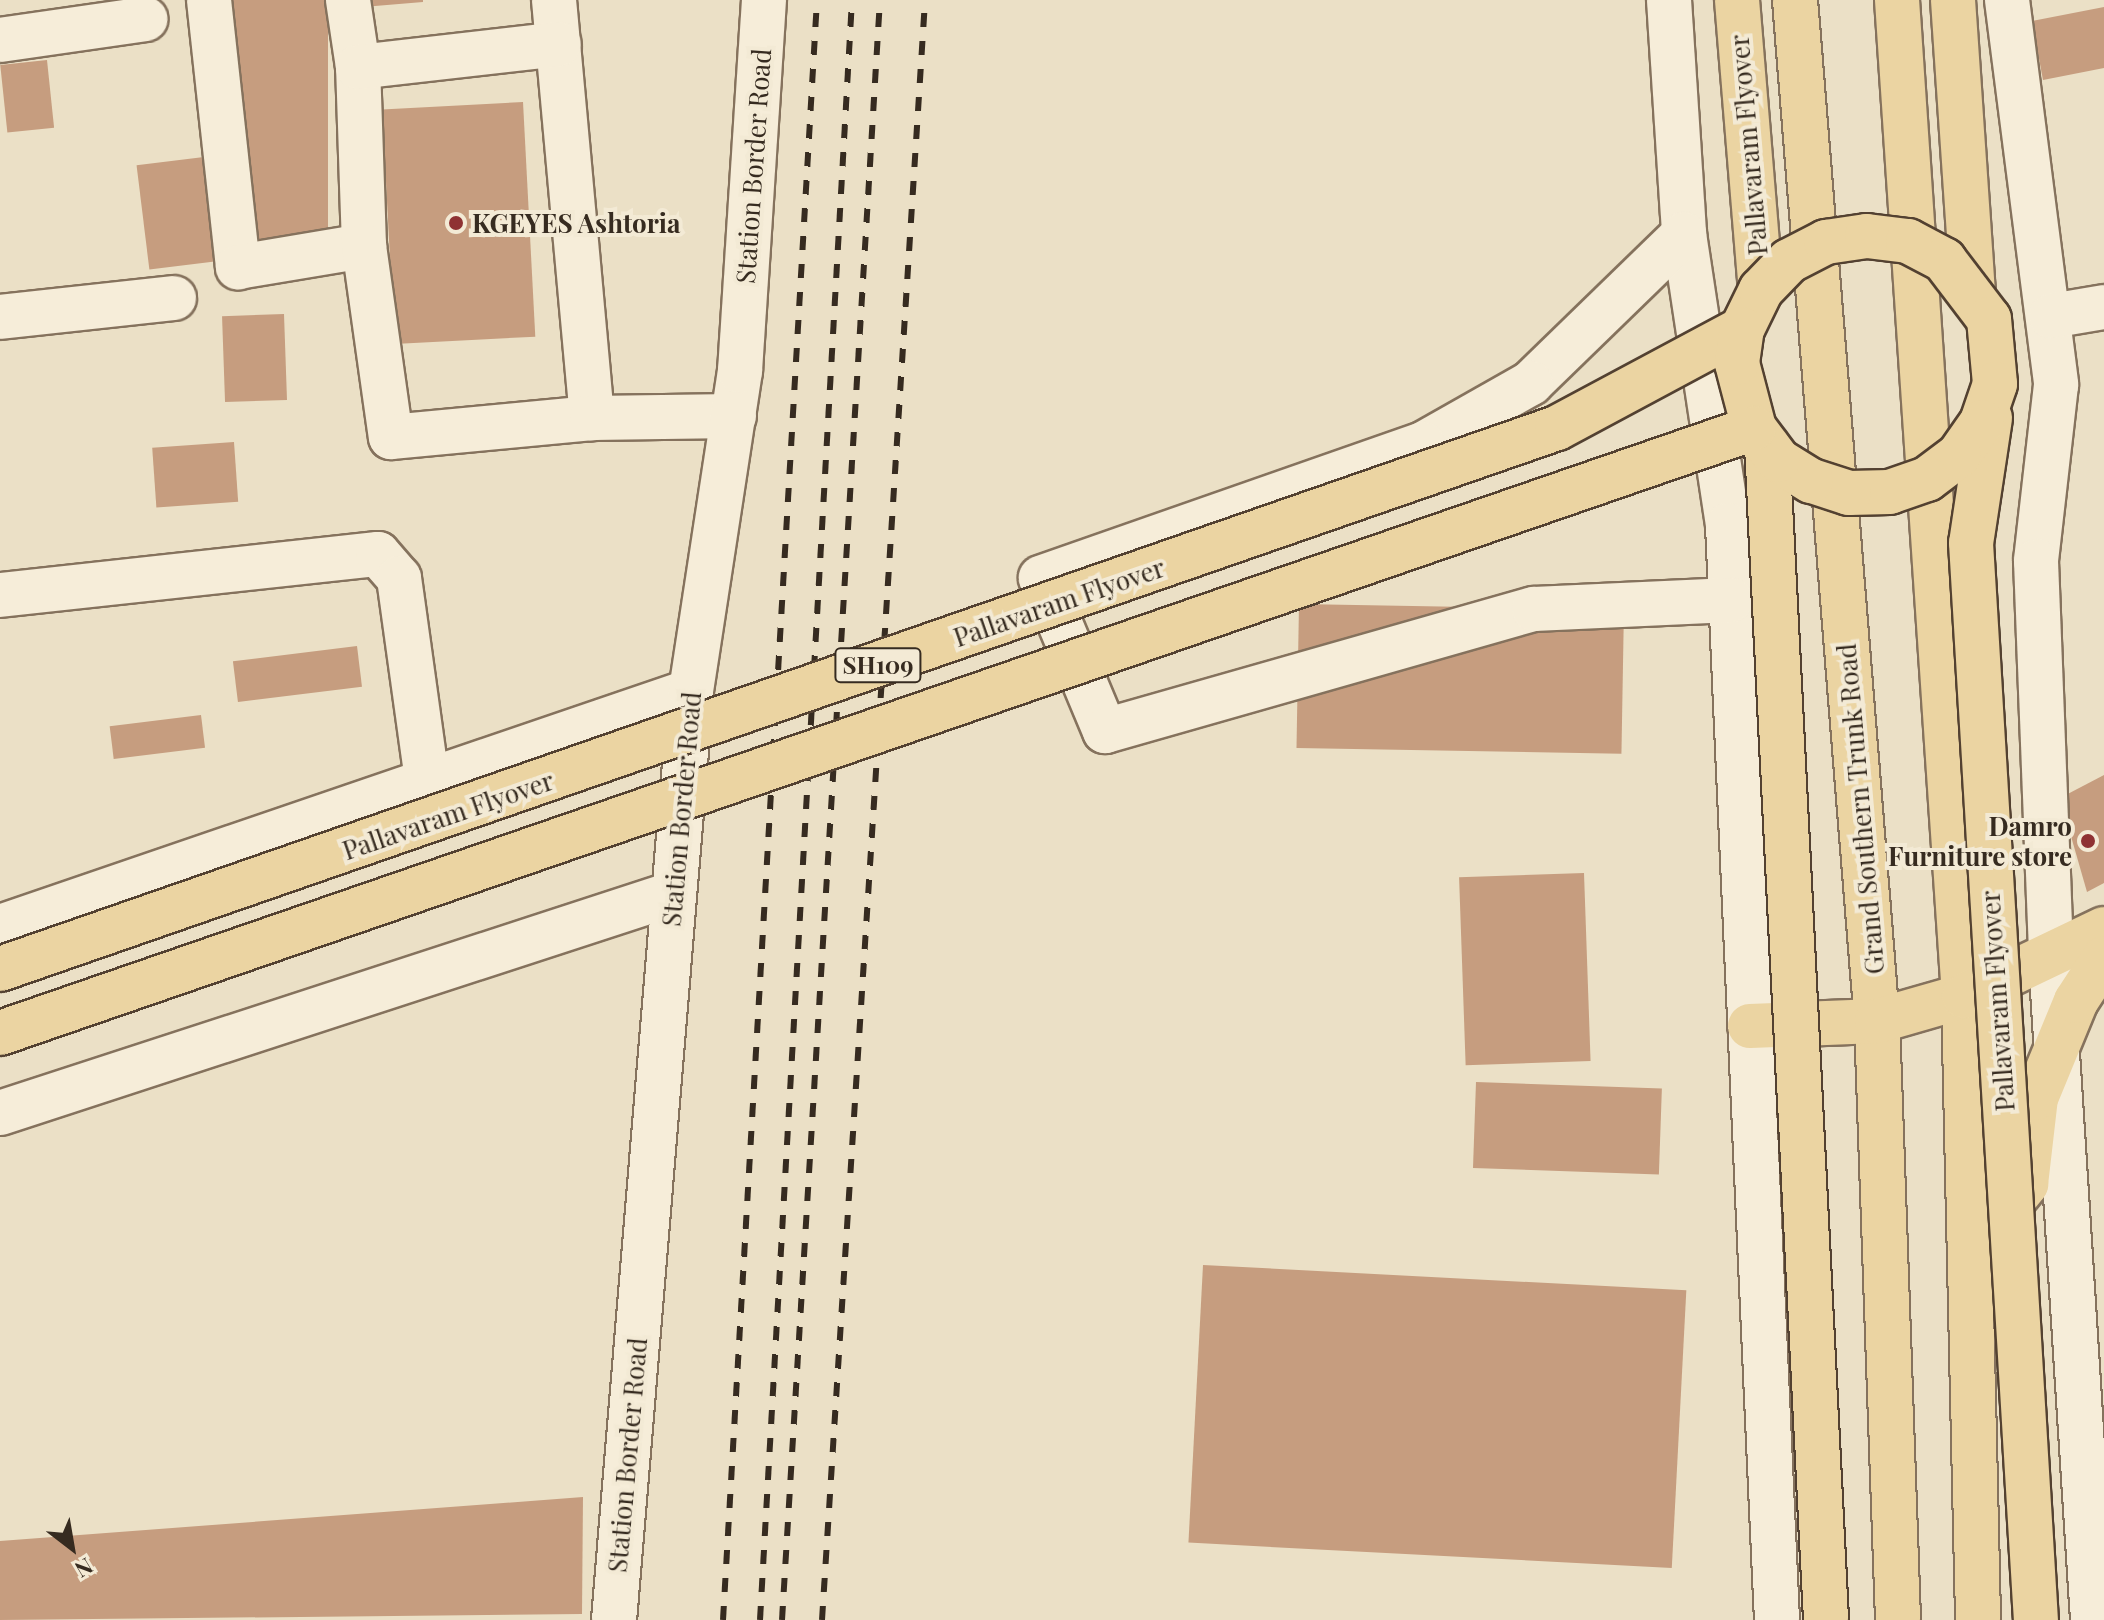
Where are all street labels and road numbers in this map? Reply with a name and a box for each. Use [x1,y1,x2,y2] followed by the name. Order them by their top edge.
[1723,33,1773,257] street label: Pallavaram Flyover
[729,47,777,285] street label: Station Border Road
[949,551,1169,653] street label: Pallavaram Flyover
[1830,642,1890,976] street label: Grand Southern Trunk Road
[834,645,922,685] road number: SH109
[655,690,707,928] street label: Station Border Road
[338,764,558,866] street label: Pallavaram Flyover
[1974,889,2020,1113] street label: Pallavaram Flyover
[601,1336,653,1574] street label: Station Border Road

